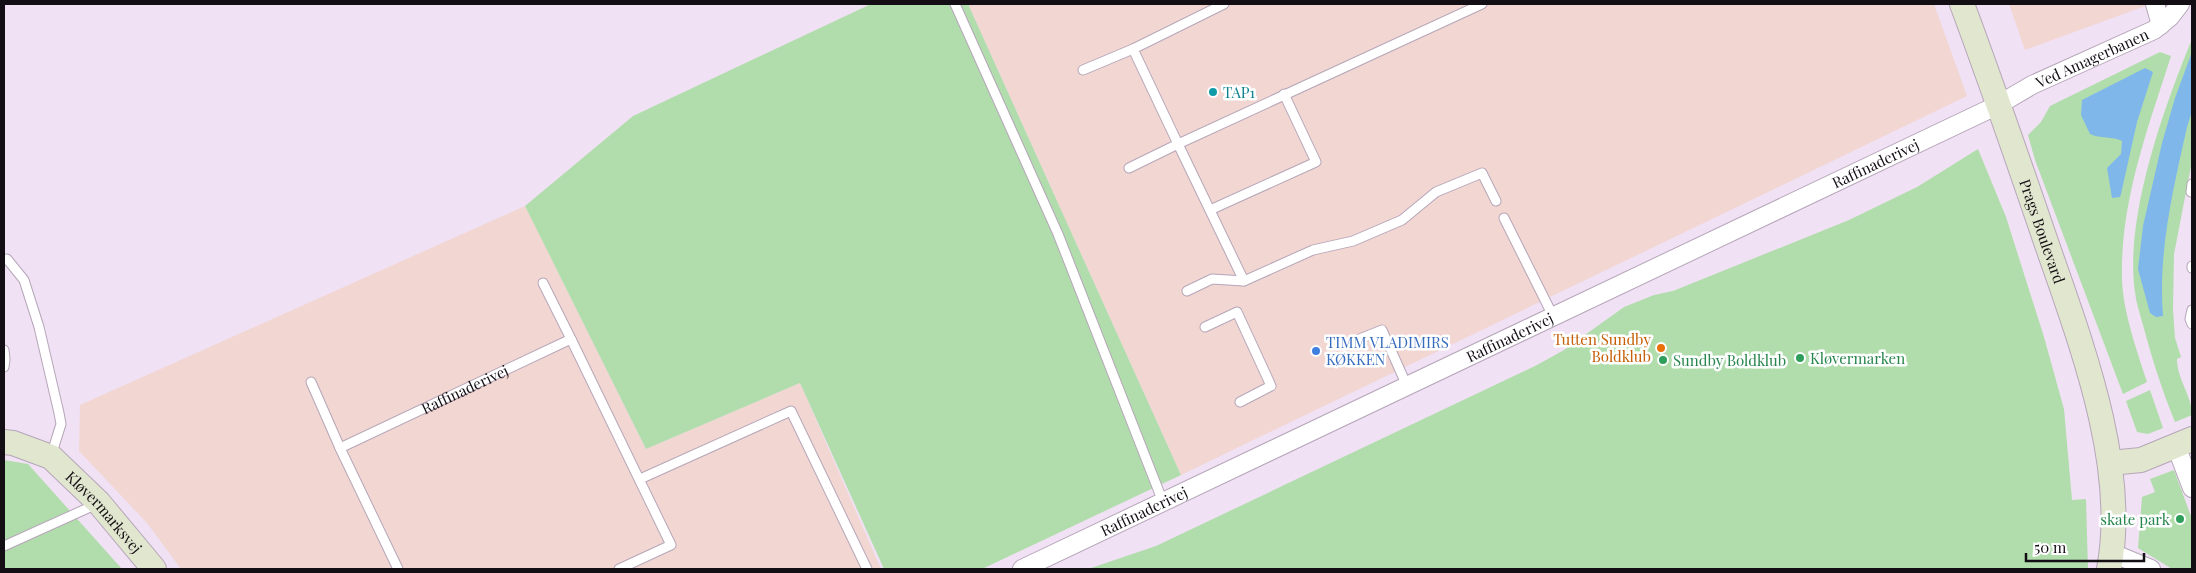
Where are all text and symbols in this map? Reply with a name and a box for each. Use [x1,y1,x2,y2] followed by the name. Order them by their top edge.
[2032,24,2152,92] street label: Ved Amagerbanen
[1223,82,1256,102] place label: TAP1
[1207,86,1219,98] marker: TAP1
[1829,134,1922,192] street label: Raffinaderivej
[2015,176,2070,286] street label: Prags Boulevard
[1463,308,1556,366] street label: Raffinaderivej
[1553,329,1651,366] place label: Tutten Sundby Boldklub
[1326,332,1449,369] place label: TIMM VLADIMIRS KØKKEN
[1655,342,1667,354] marker: Tutten Sundby Boldklub
[1310,345,1322,357] marker: TIMM VLADIMIRS KØKKEN
[1810,348,1905,368] place label: Kløvermarken
[1673,350,1786,370] place label: Sundby Boldklub
[1794,352,1806,364] marker: Kløvermarken
[1657,354,1669,366] marker: Sundby Boldklub
[418,360,511,418] street label: Raffinaderivej
[62,466,147,557] street label: Kløvermarksvej
[1097,482,1191,540] street label: Raffinaderivej
[2100,509,2171,529] place label: skate park
[2174,513,2186,525] marker: skate park
[2026,530,2144,562] scale bar
[2034,537,2067,557] text: 50 m

